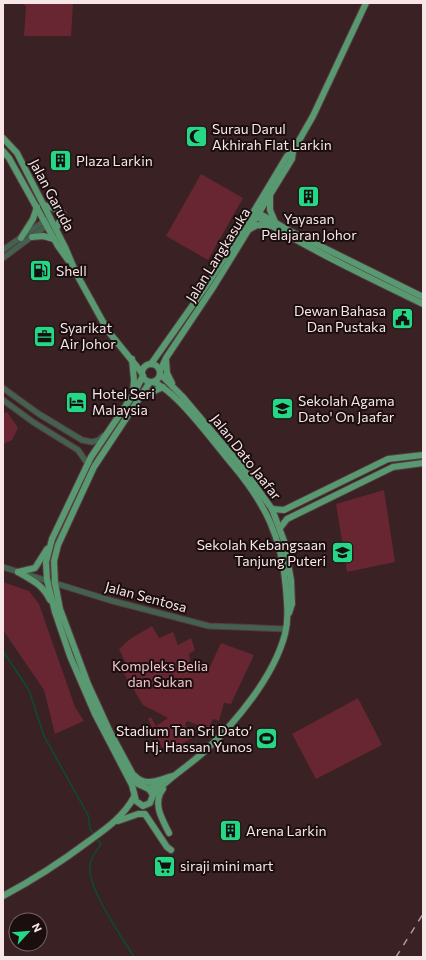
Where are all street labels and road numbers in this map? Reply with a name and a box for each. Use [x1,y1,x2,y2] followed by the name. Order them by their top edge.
[26,156,79,234] street label: Jalan Garuda
[182,204,253,305] street label: Jalan Langkasuka
[208,410,285,503] street label: Jalan Dato Jaafar
[103,577,189,616] street label: Jalan Sentosa

